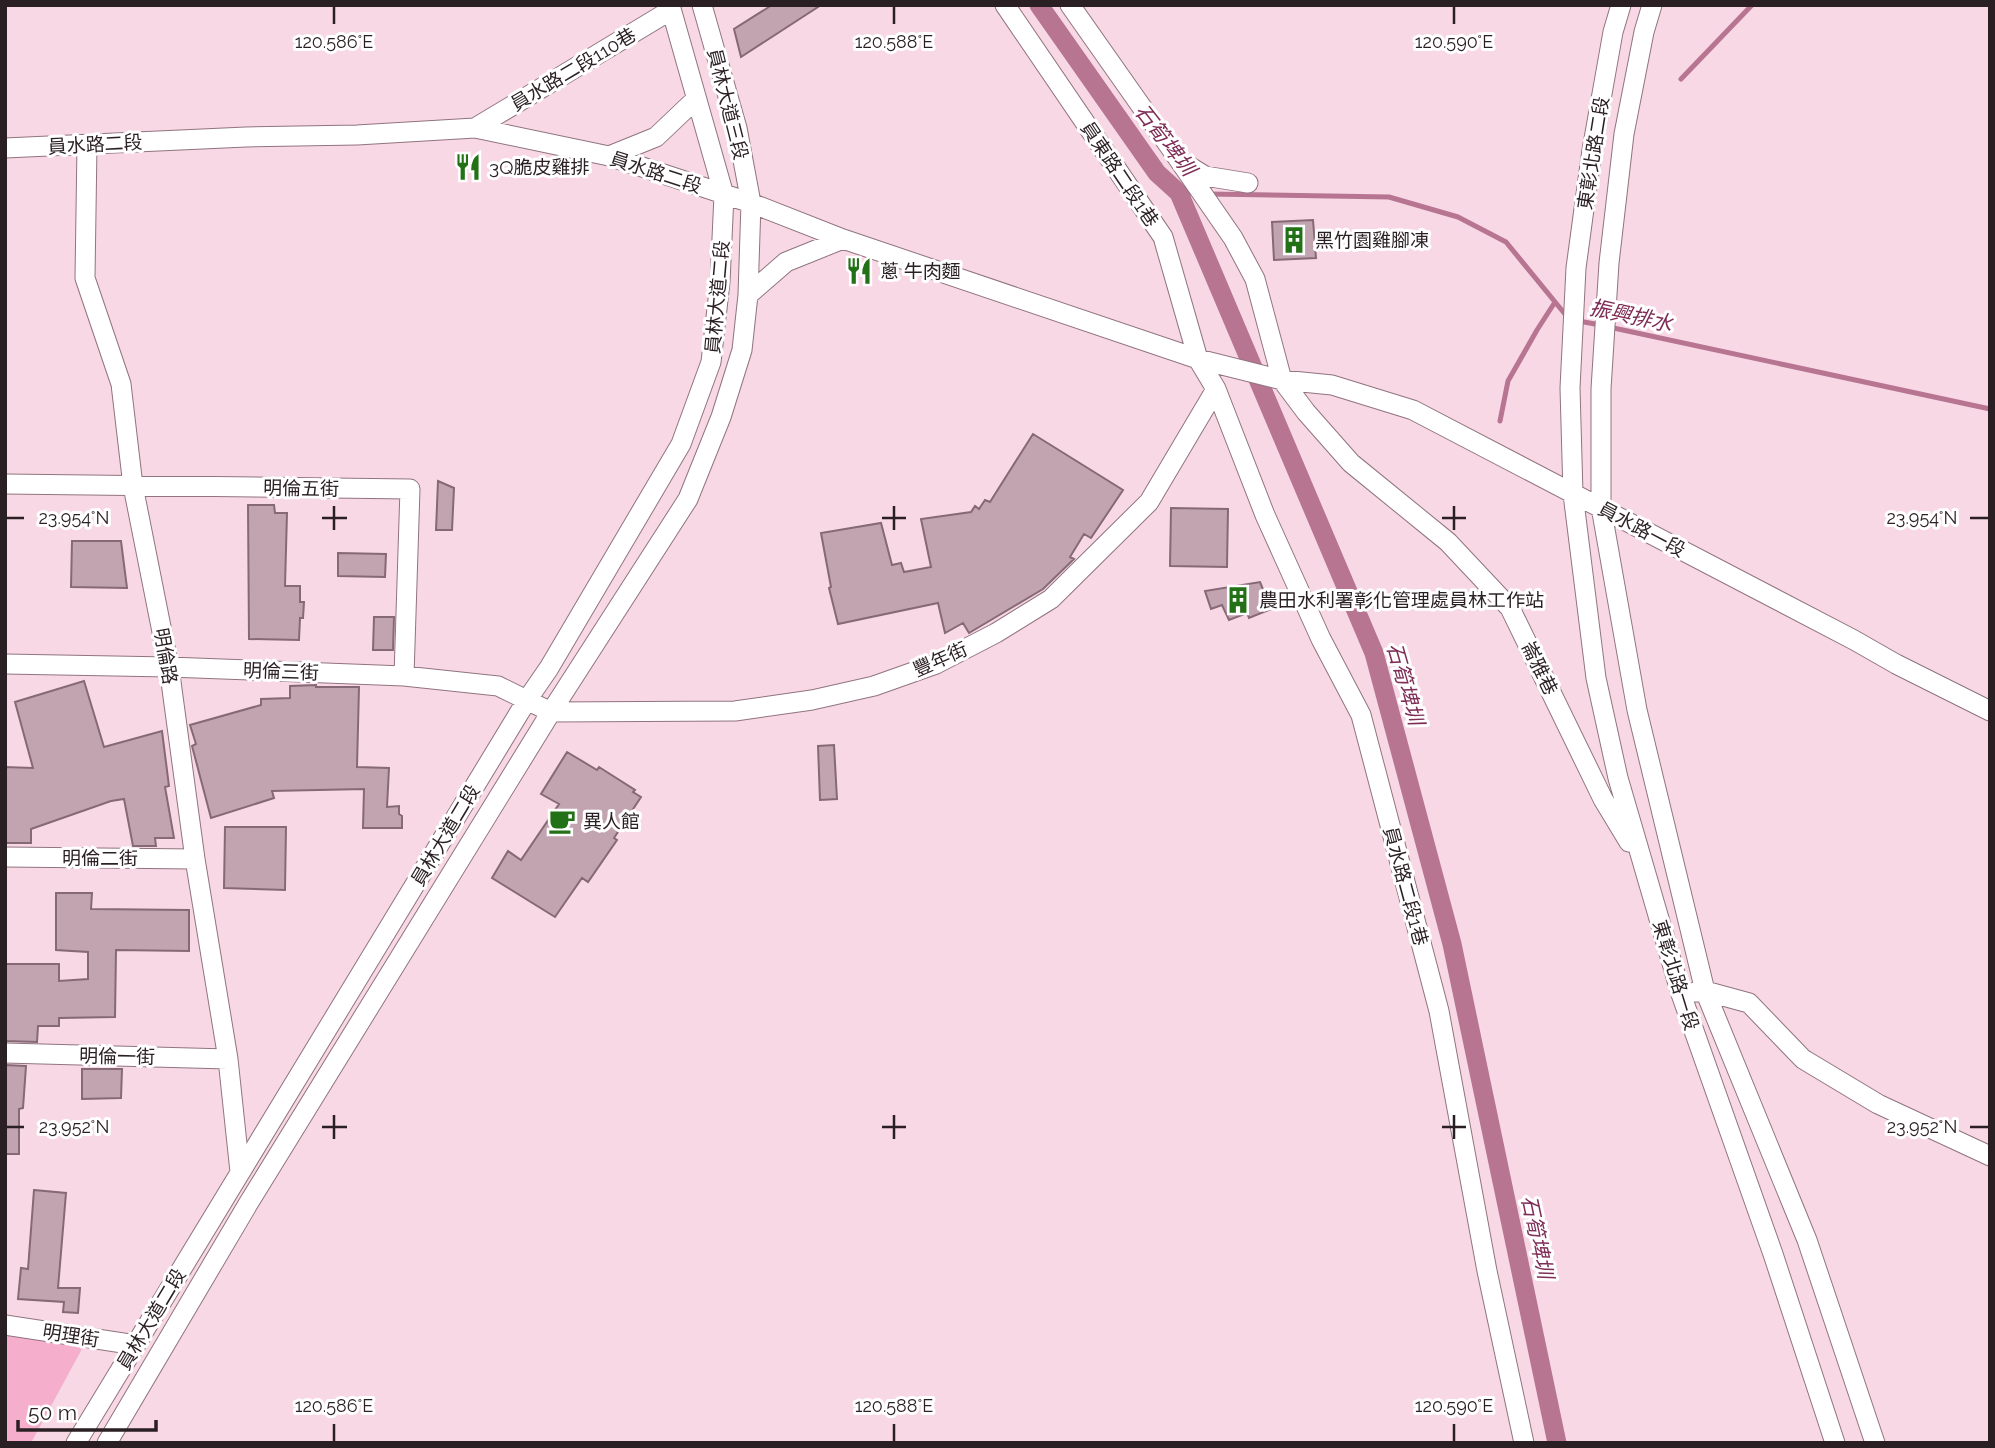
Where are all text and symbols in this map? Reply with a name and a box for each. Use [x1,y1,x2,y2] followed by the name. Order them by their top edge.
[507,23,639,115] street label: 員水路二段110巷
[295,31,373,52] text: 120.586°E
[855,31,933,52] text: 120.588°E
[1415,31,1493,52] text: 120.590°E
[704,46,752,162] street label: 員林大道三段
[1573,95,1613,211] street label: 東彰北路二段
[1130,99,1203,183] water label: 石筍埤圳
[1077,117,1163,231] street label: 員東路二段1巷
[47,131,143,157] street label: 員水路二段
[607,147,705,197] street label: 員水路二段
[453,152,483,182] restaurant icon: 3Q脆皮雞排
[489,156,589,178] place label: 3Q脆皮雞排
[1279,225,1309,255] building icon: 黑竹園雞腳凍
[1315,229,1429,251] place label: 黑竹園雞腳凍
[701,239,733,355] street label: 員林大道二段
[844,256,874,286] restaurant icon: 蔥 牛肉麵
[880,260,961,282] place label: 蔥 牛肉麵
[1587,295,1676,337] water label: 振興排水
[263,476,339,500] street label: 明倫五街
[1595,497,1689,561] street label: 員水路一段
[38,507,110,528] text: 23.954°N
[1886,507,1958,528] text: 23.954°N
[1223,585,1253,615] building icon: 農田水利署彰化管理處員林工作站
[1259,589,1544,611] place label: 農田水利署彰化管理處員林工作站
[150,626,182,686] street label: 明倫路
[909,637,971,681] street label: 豐年街
[1518,638,1562,698] street label: 崙雅巷
[1382,640,1430,731] water label: 石筍埤圳
[243,659,319,683] street label: 明倫三街
[406,780,484,890] street label: 員林大道二段
[547,806,577,836] cafe icon: 異人館
[583,810,640,832] place label: 異人館
[1380,824,1432,948] street label: 員水路二段1巷
[62,847,138,869] street label: 明倫二街
[1649,917,1703,1033] street label: 東彰北路一段
[79,1044,155,1068] street label: 明倫一街
[39,1116,109,1137] text: 23.952°N
[1887,1116,1957,1137] text: 23.952°N
[1517,1193,1559,1284] water label: 石筍埤圳
[112,1264,190,1374] street label: 員林大道二段
[41,1320,101,1350] street label: 明理街
[18,1388,156,1432] scale bar
[295,1395,373,1416] text: 120.586°E
[855,1395,933,1416] text: 120.588°E
[1415,1395,1493,1416] text: 120.590°E
[28,1400,77,1425] text: 50 m

